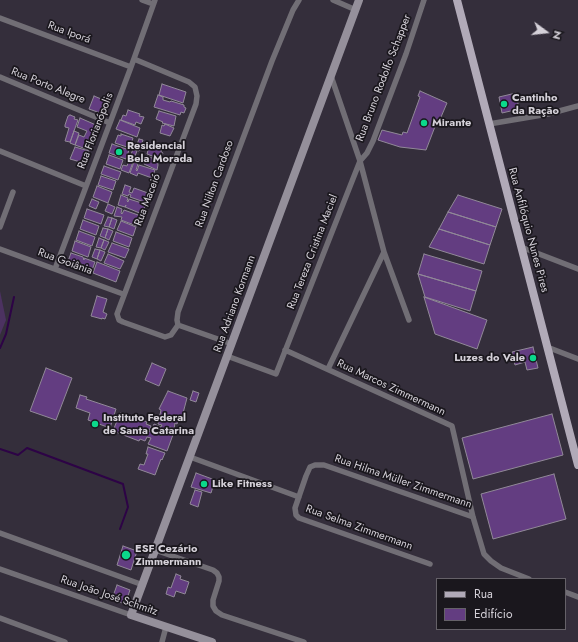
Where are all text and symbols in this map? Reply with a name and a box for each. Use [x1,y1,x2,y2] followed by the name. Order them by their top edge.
[526,12,566,52] north arrow
[354,13,414,143] street label: Rua Bruno Rodolfo Schapper
[46,19,92,47] street label: Rua Iporá
[549,29,566,41] text: N
[9,65,87,107] street label: Rua Porto Alegre
[75,91,117,171] street label: Rua Florianópolis
[512,91,559,117] place label: Cantinho da Ração
[499,99,509,109] marker: Cantinho da Ração
[432,116,471,130] place label: Mirante
[419,118,429,128] marker: Mirante
[127,139,192,165] place label: Residencial Bela Morada
[193,139,237,229] street label: Rua Nilton Cardoso
[114,147,124,157] marker: Residencial Bela Morada
[505,166,551,294] street label: Rua Anfilóquio Nunes Pires
[132,172,164,228] street label: Rua Maceió
[285,193,341,311] street label: Rua Tereza Cristina Maciel
[36,246,94,278] street label: Rua Goiânia
[211,254,259,354] street label: Rua Adriano Kormann
[454,351,525,365] place label: Luzes do Vale
[528,353,538,363] marker: Luzes do Vale
[335,357,447,419] street label: Rua Marcos Zimmermann
[103,411,194,437] place label: Instituto Federal de Santa Catarina
[90,419,100,429] marker: Instituto Federal de Santa Catarina
[333,452,473,512] street label: Rua Hilma Müller Zimmermann
[212,477,272,491] place label: Like Fitness
[199,479,209,489] marker: Like Fitness
[304,503,414,553] street label: Rua Selma Zimmermann
[135,542,201,568] place label: ESF Cezário Zimmermann
[120,549,132,561] marker: ESF Cezário Zimmermann
[59,573,159,619] street label: Rua João José Schmitz
[436,578,566,630] legend
[474,585,493,603] text: Rua
[474,605,513,623] text: Edifício

